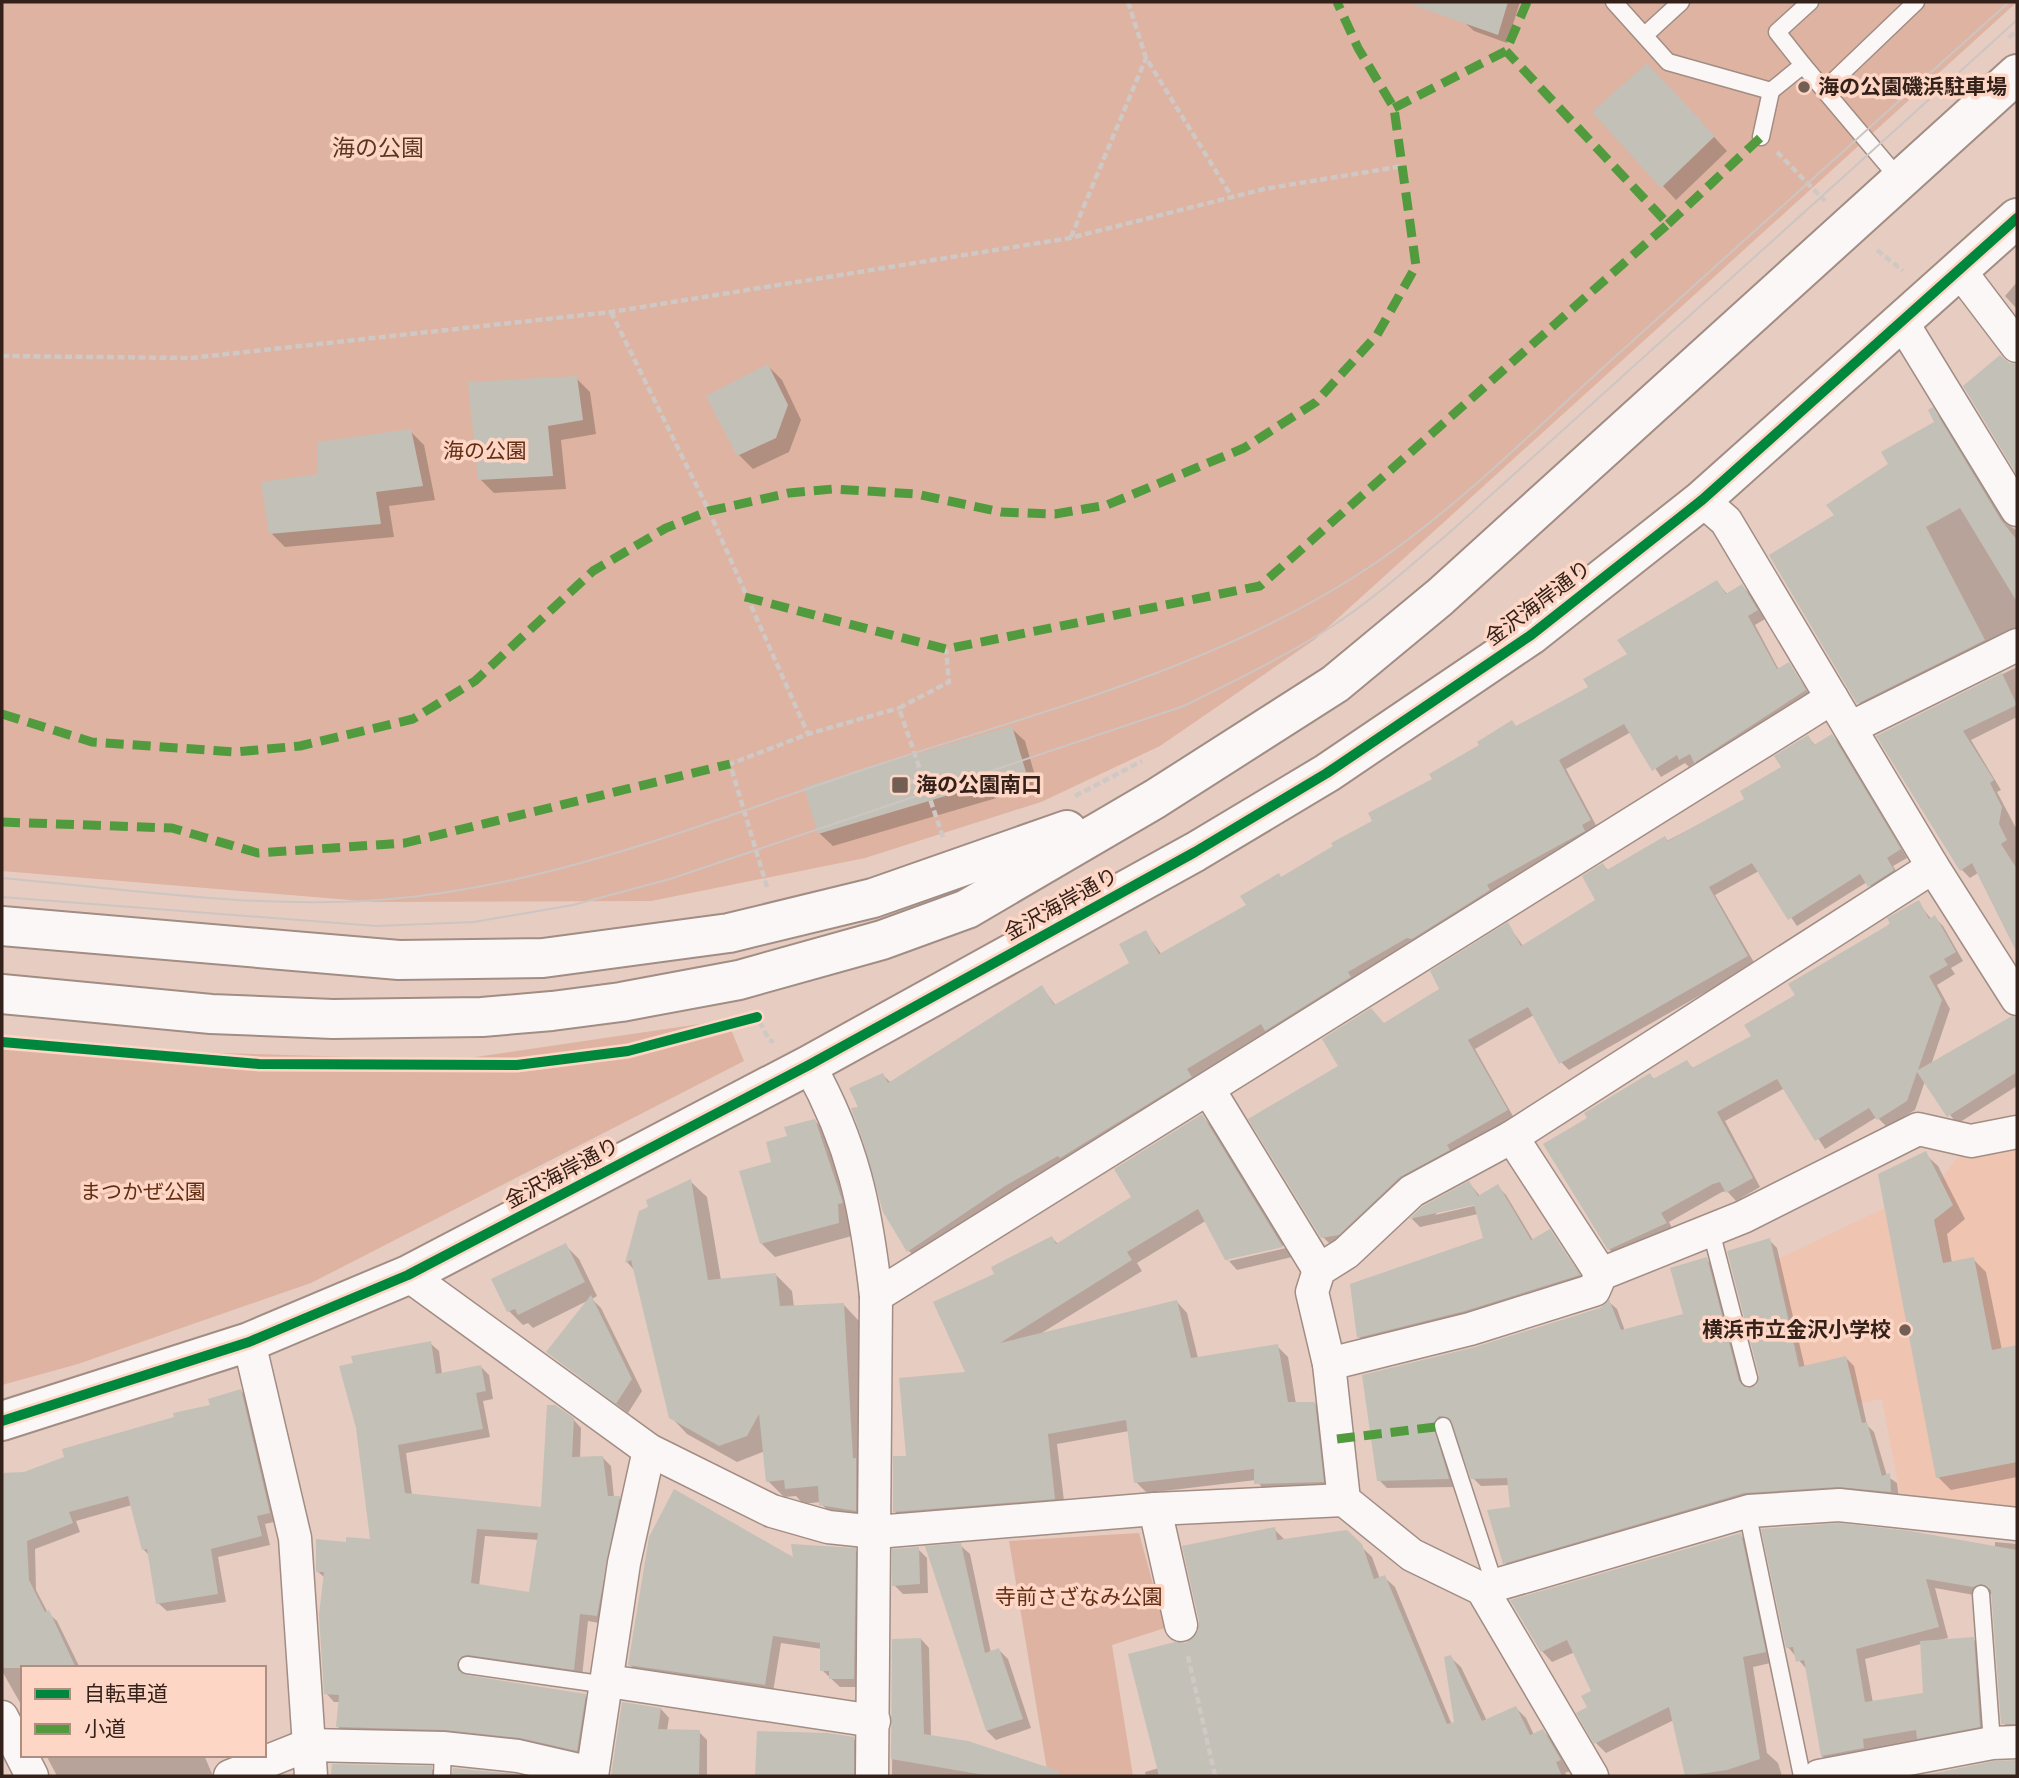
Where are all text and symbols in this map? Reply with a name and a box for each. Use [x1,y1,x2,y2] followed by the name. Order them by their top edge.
[1818,73,2007,98] place label: 海の公園磯浜駐車場
[1796,79,1812,95] marker: 海の公園磯浜駐車場
[332,133,424,161] district label: 海の公園
[443,437,527,462] park label: 海の公園
[1479,554,1595,650] street label: 金沢海岸通り
[916,771,1042,796] place label: 海の公園南口
[890,775,910,795] marker: 海の公園南口
[999,861,1121,944] street label: 金沢海岸通り
[500,1131,623,1212] street label: 金沢海岸通り
[80,1178,206,1203] park label: まつかぜ公園
[1702,1316,1891,1341] place label: 横浜市立金沢小学校
[1897,1322,1913,1338] marker: 横浜市立金沢小学校
[995,1583,1163,1608] park label: 寺前さざなみ公園
[21,1666,266,1757] legend
[84,1680,168,1705] text: 自転車道
[84,1715,126,1740] text: 小道

